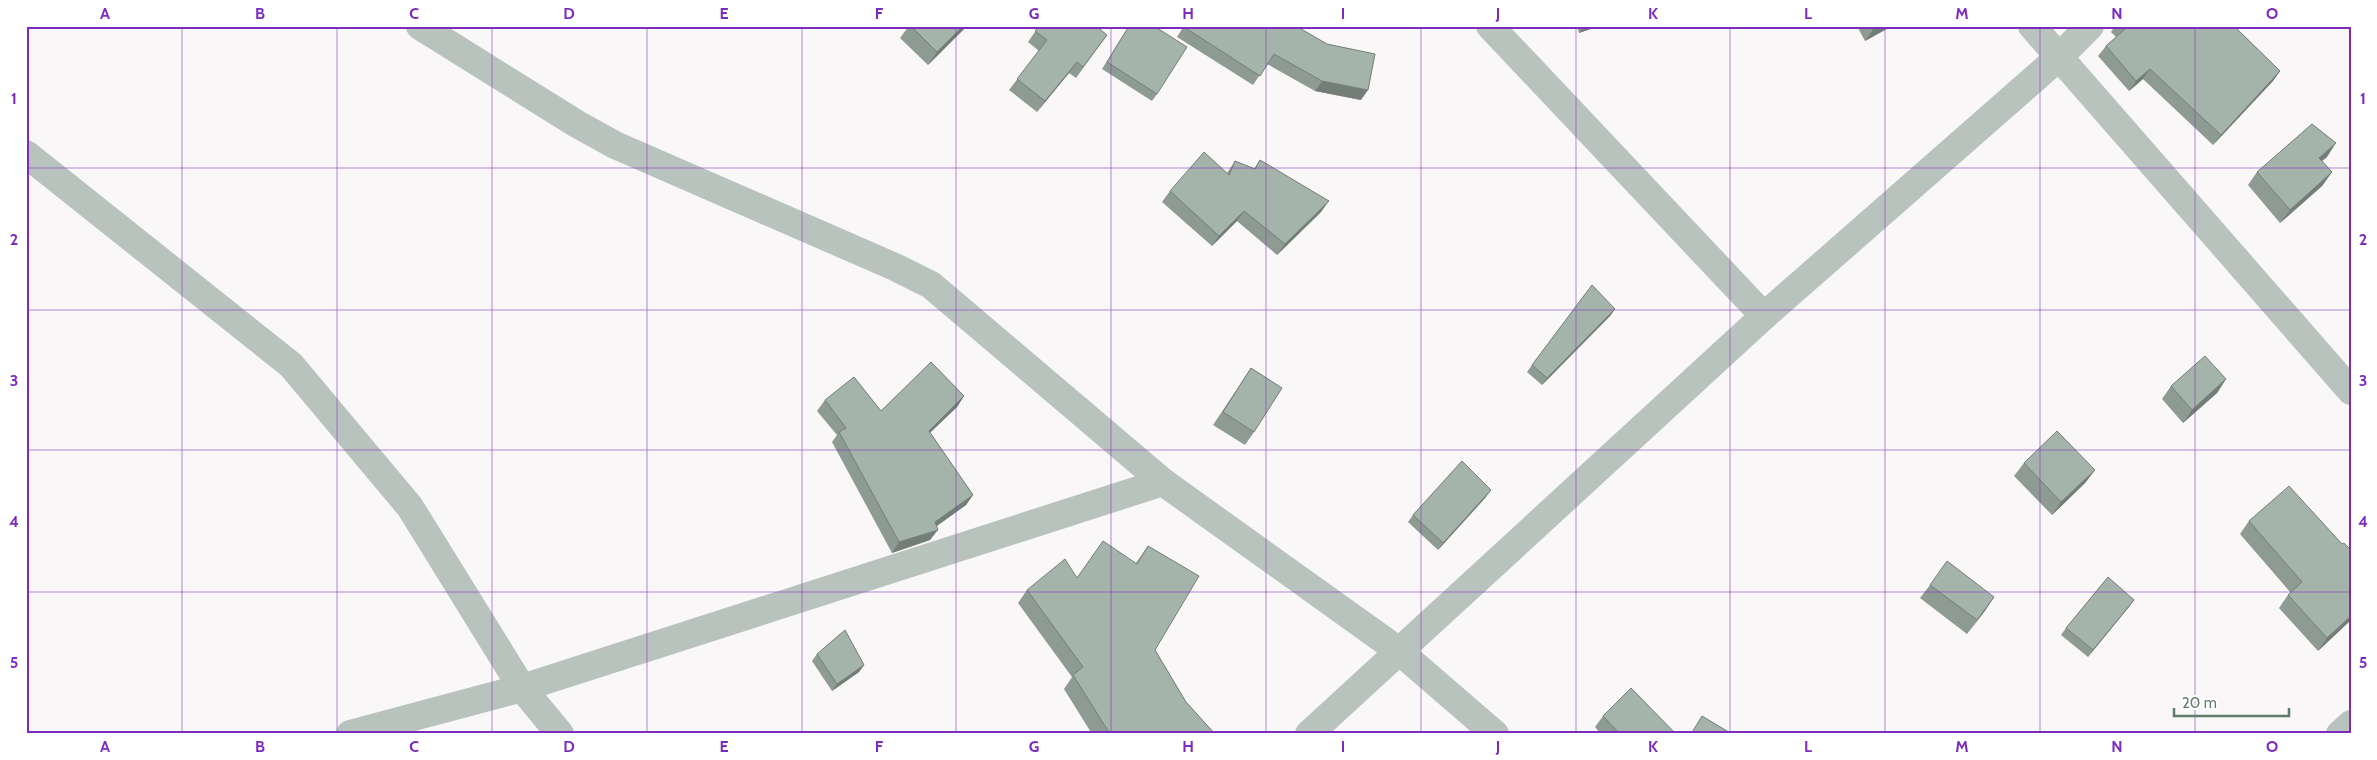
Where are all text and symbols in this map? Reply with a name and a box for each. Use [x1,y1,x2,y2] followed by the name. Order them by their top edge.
[100,4,110,23] text: A
[255,4,265,23] text: B
[409,4,419,23] text: C
[563,4,575,23] text: D
[719,4,729,23] text: E
[875,4,884,23] text: F
[1029,4,1039,23] text: G
[1182,4,1194,23] text: H
[1341,4,1345,23] text: I
[1495,4,1500,23] text: J
[1648,4,1658,23] text: K
[1804,4,1812,23] text: L
[1955,4,1969,23] text: M
[2111,4,2123,23] text: N
[2266,4,2278,23] text: O
[11,89,17,108] text: 1
[2360,89,2366,108] text: 1
[10,230,18,249] text: 2
[2359,230,2367,249] text: 2
[10,371,18,390] text: 3
[2359,371,2367,390] text: 3
[9,512,19,531] text: 4
[2358,512,2368,531] text: 4
[10,653,18,672] text: 5
[2359,653,2367,672] text: 5
[2174,685,2290,717] scale bar
[2182,694,2217,712] text: 20 m
[100,737,110,756] text: A
[255,737,265,756] text: B
[409,737,419,756] text: C
[563,737,575,756] text: D
[719,737,729,756] text: E
[875,737,884,756] text: F
[1029,737,1039,756] text: G
[1182,737,1194,756] text: H
[1341,737,1345,756] text: I
[1495,737,1500,756] text: J
[1648,737,1658,756] text: K
[1804,737,1812,756] text: L
[1955,737,1969,756] text: M
[2111,737,2123,756] text: N
[2266,737,2278,756] text: O

